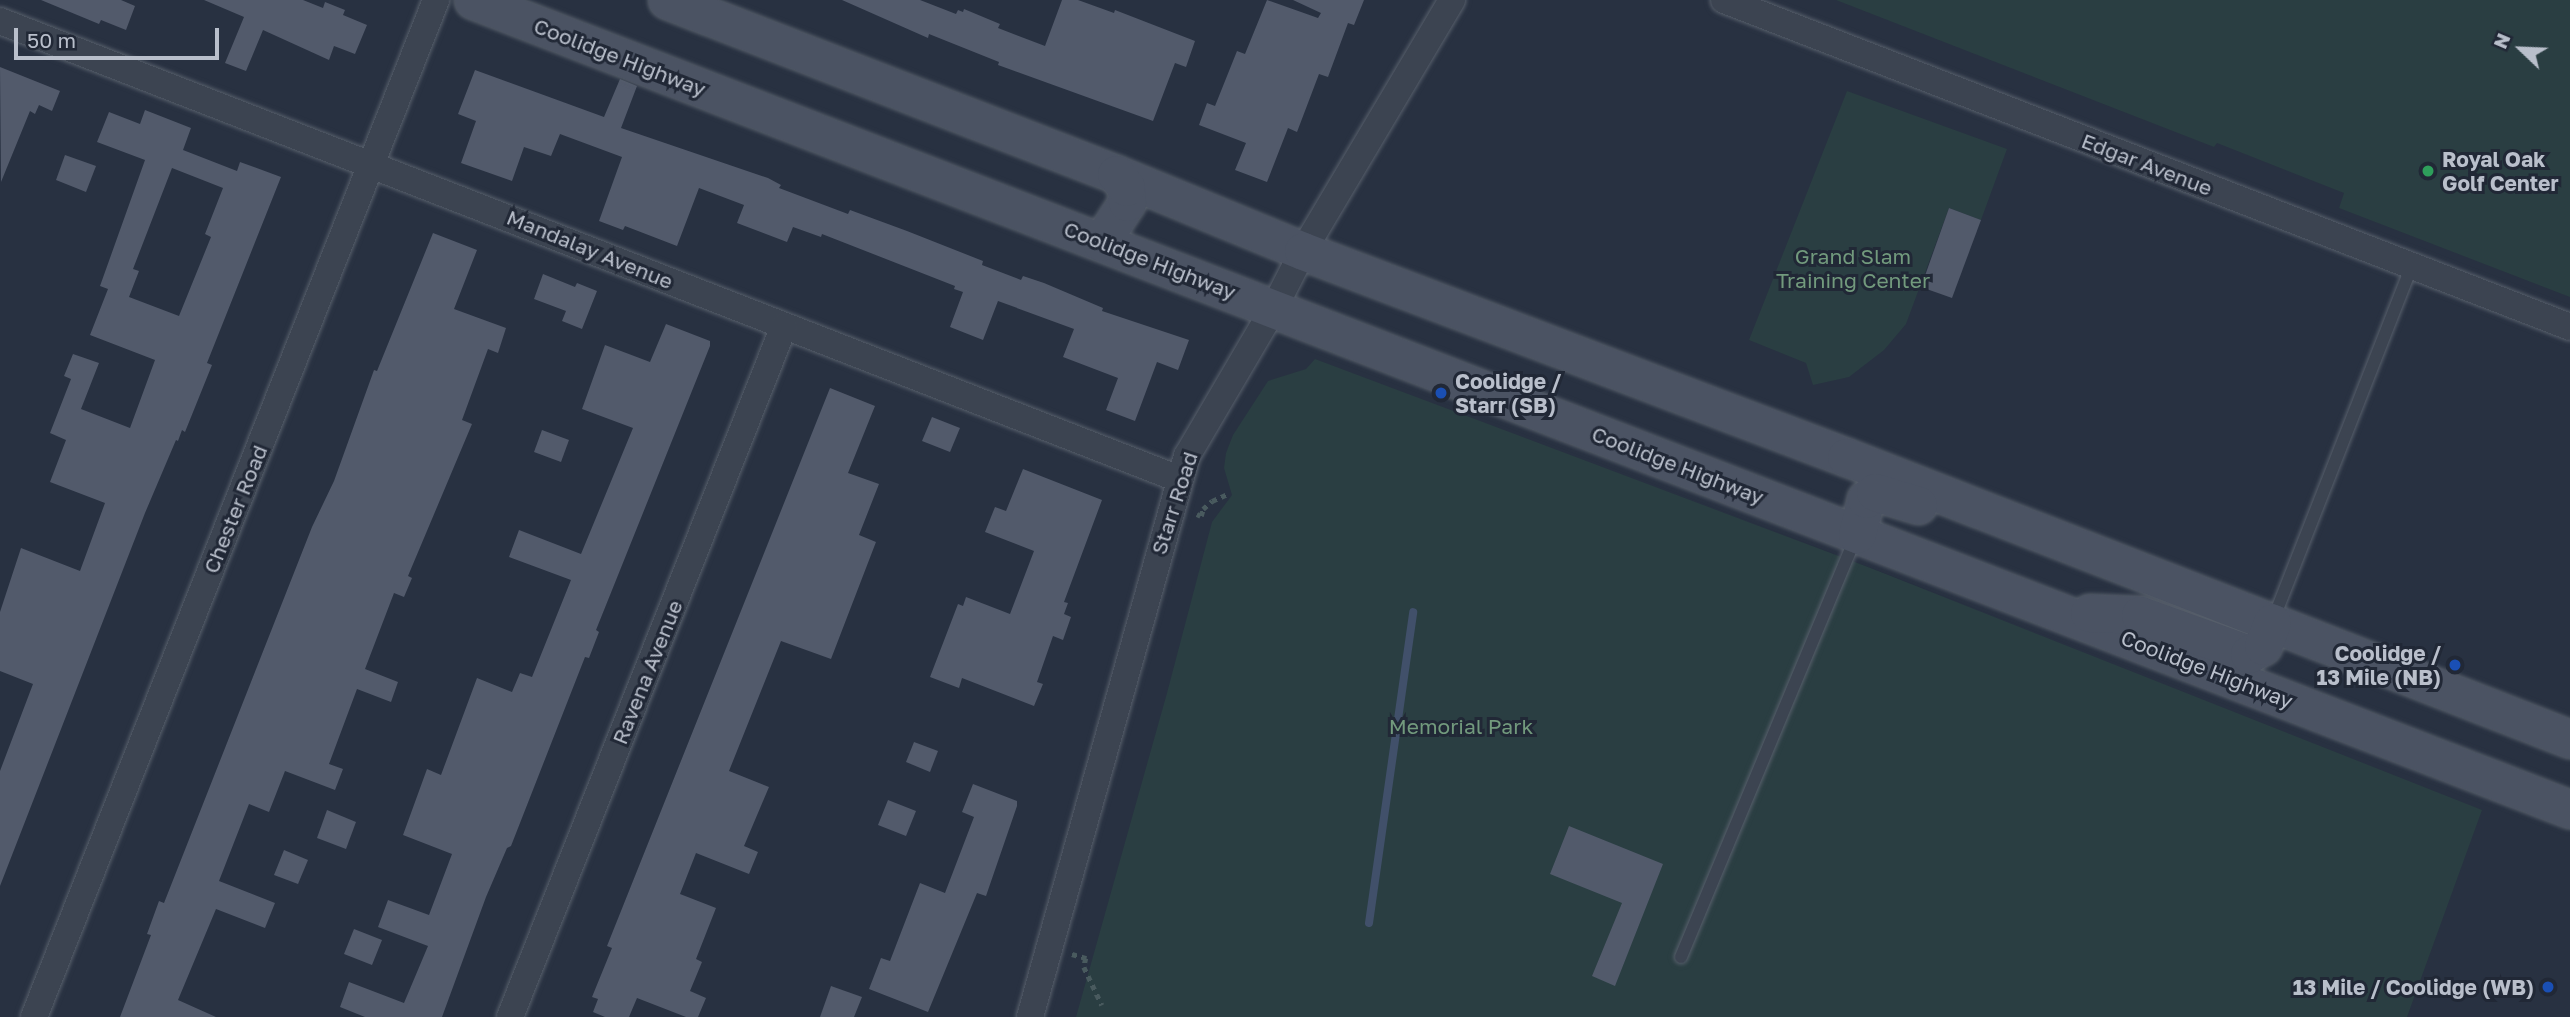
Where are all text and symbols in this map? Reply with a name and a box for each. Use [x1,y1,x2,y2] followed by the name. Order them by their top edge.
[530,13,710,101] street label: Coolidge Highway
[18,14,222,58] scale bar
[2486,14,2556,84] north arrow
[27,27,76,53] text: 50 m
[2488,29,2515,52] text: N
[2078,128,2216,200] street label: Edgar Avenue
[2442,146,2559,196] place label: Royal Oak Golf Center
[2420,163,2436,179] marker: Royal Oak Golf Center
[503,204,677,294] street label: Mandalay Avenue
[1060,216,1240,304] street label: Coolidge Highway
[1776,243,1930,293] park label: Grand Slam Training Center
[1455,368,1561,418] place label: Coolidge / Starr (SB)
[1433,385,1449,401] marker: Coolidge / Starr (SB)
[1588,421,1768,509] street label: Coolidge Highway
[198,441,272,577] street label: Chester Road
[1146,449,1202,557] street label: Starr Road
[607,596,687,748] street label: Ravena Avenue
[2117,625,2297,713] street label: Coolidge Highway
[2316,640,2441,690] place label: Coolidge / 13 Mile (NB)
[2447,657,2463,673] marker: Coolidge / 13 Mile (NB)
[1389,713,1533,739] park label: Memorial Park
[2293,974,2534,1000] place label: 13 Mile / Coolidge (WB)
[2540,979,2556,995] marker: 13 Mile / Coolidge (WB)

